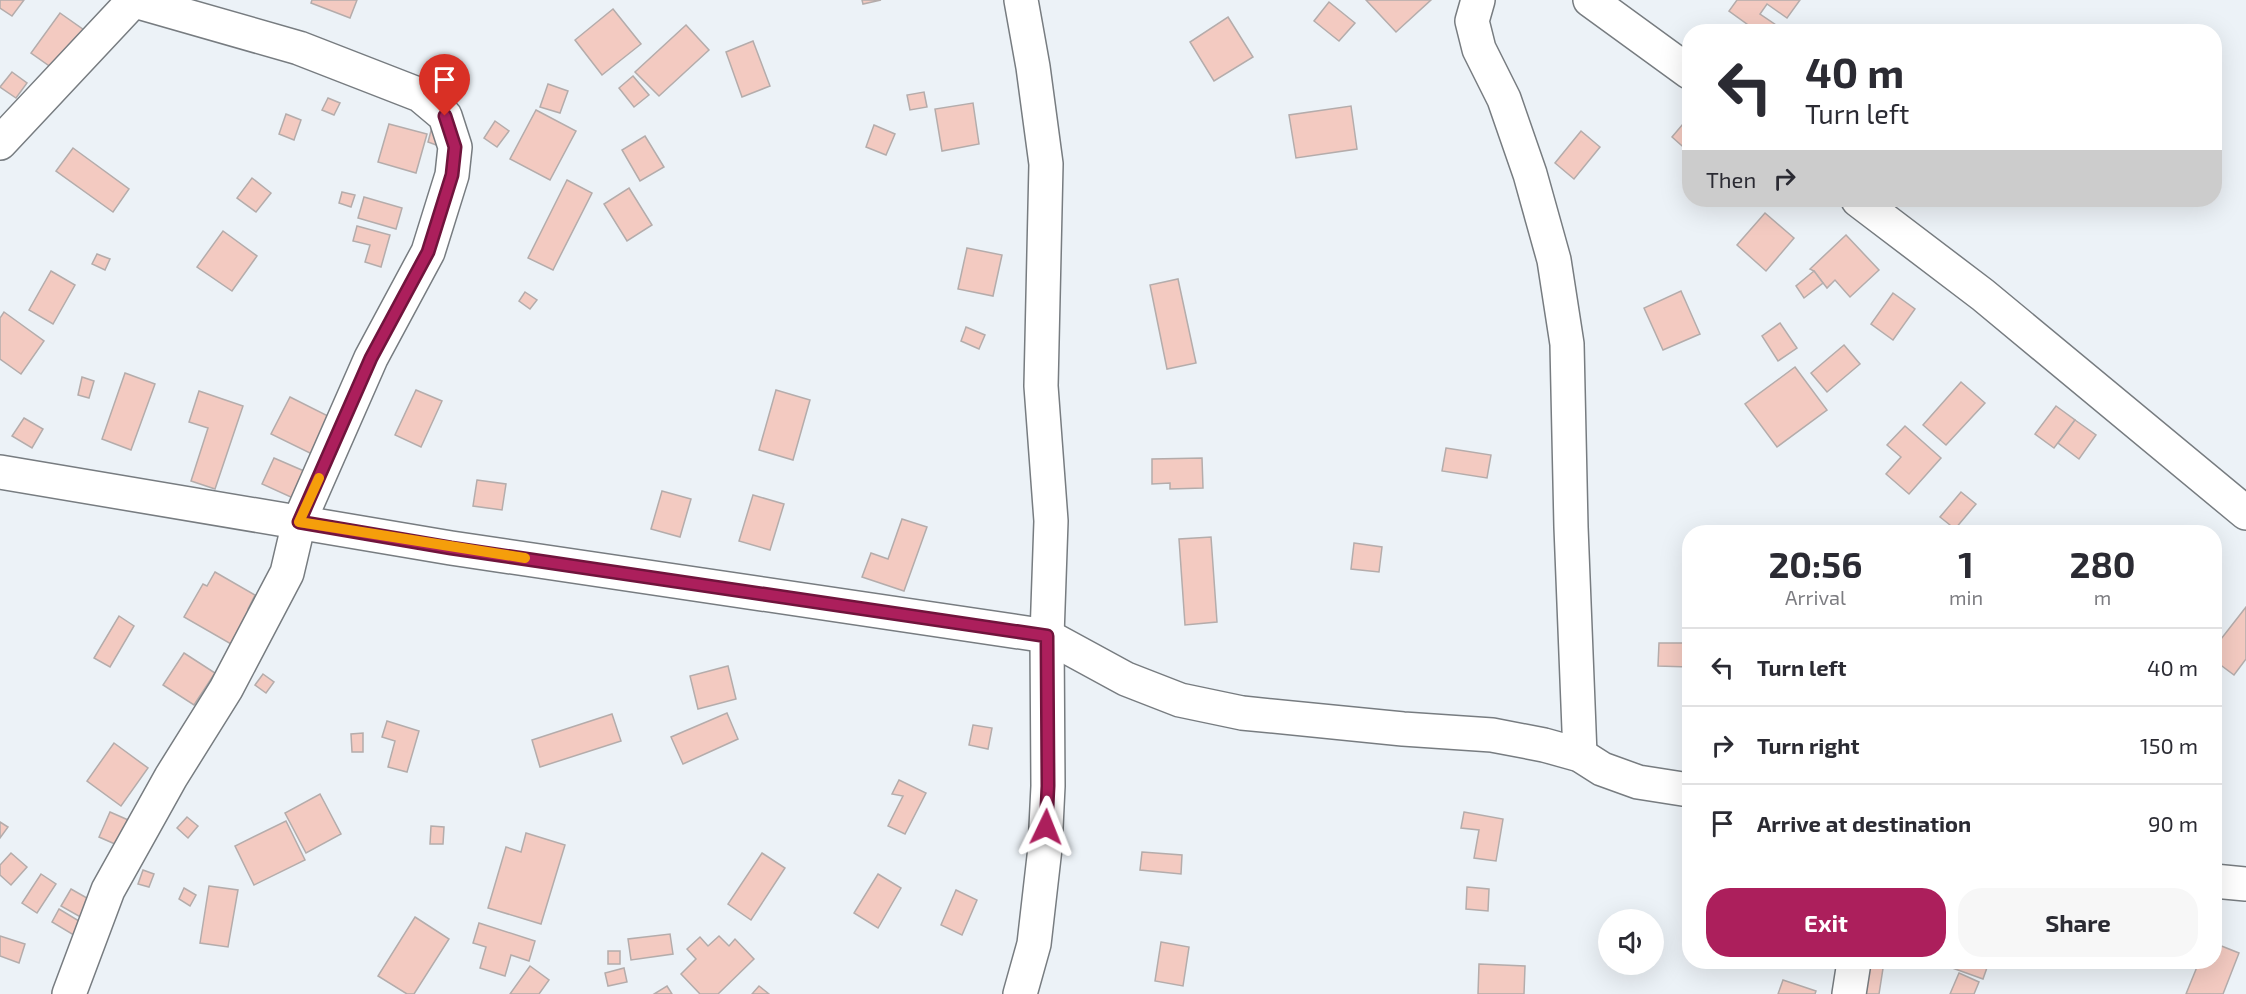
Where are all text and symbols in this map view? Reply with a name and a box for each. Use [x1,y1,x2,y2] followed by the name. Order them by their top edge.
[1805,46,1904,96] text: 40 m
[1706,48,1784,126] icon: left
[419,54,470,116] pin
[428,63,461,96] icon: arrive
[1805,97,1909,129] text: Turn left
[1768,162,1801,195] icon: right
[1706,166,1756,192] text: Then
[1768,542,1862,585] text: 20:56
[1958,542,1974,585] text: 1
[2069,542,2136,585] text: 280
[1785,585,1846,609] text: Arrival
[1949,585,1983,609] text: min
[2094,585,2111,609] text: m
[1706,651,1739,684] icon: left
[1757,654,1846,680] text: Turn left
[2147,654,2198,680] text: 40 m
[1706,729,1739,762] icon: right
[1757,732,1859,758] text: Turn right
[2140,732,2198,758] text: 150 m
[1014,795,1078,859] position arrow
[1706,807,1739,840] icon: arrive
[1757,810,1971,836] text: Arrive at destination
[2148,810,2198,836] text: 90 m
[1706,888,1946,957] button: Exit
[1958,888,2198,957] button: Share
[1598,909,1664,975] map controls
[1598,909,1664,975] button: sound

